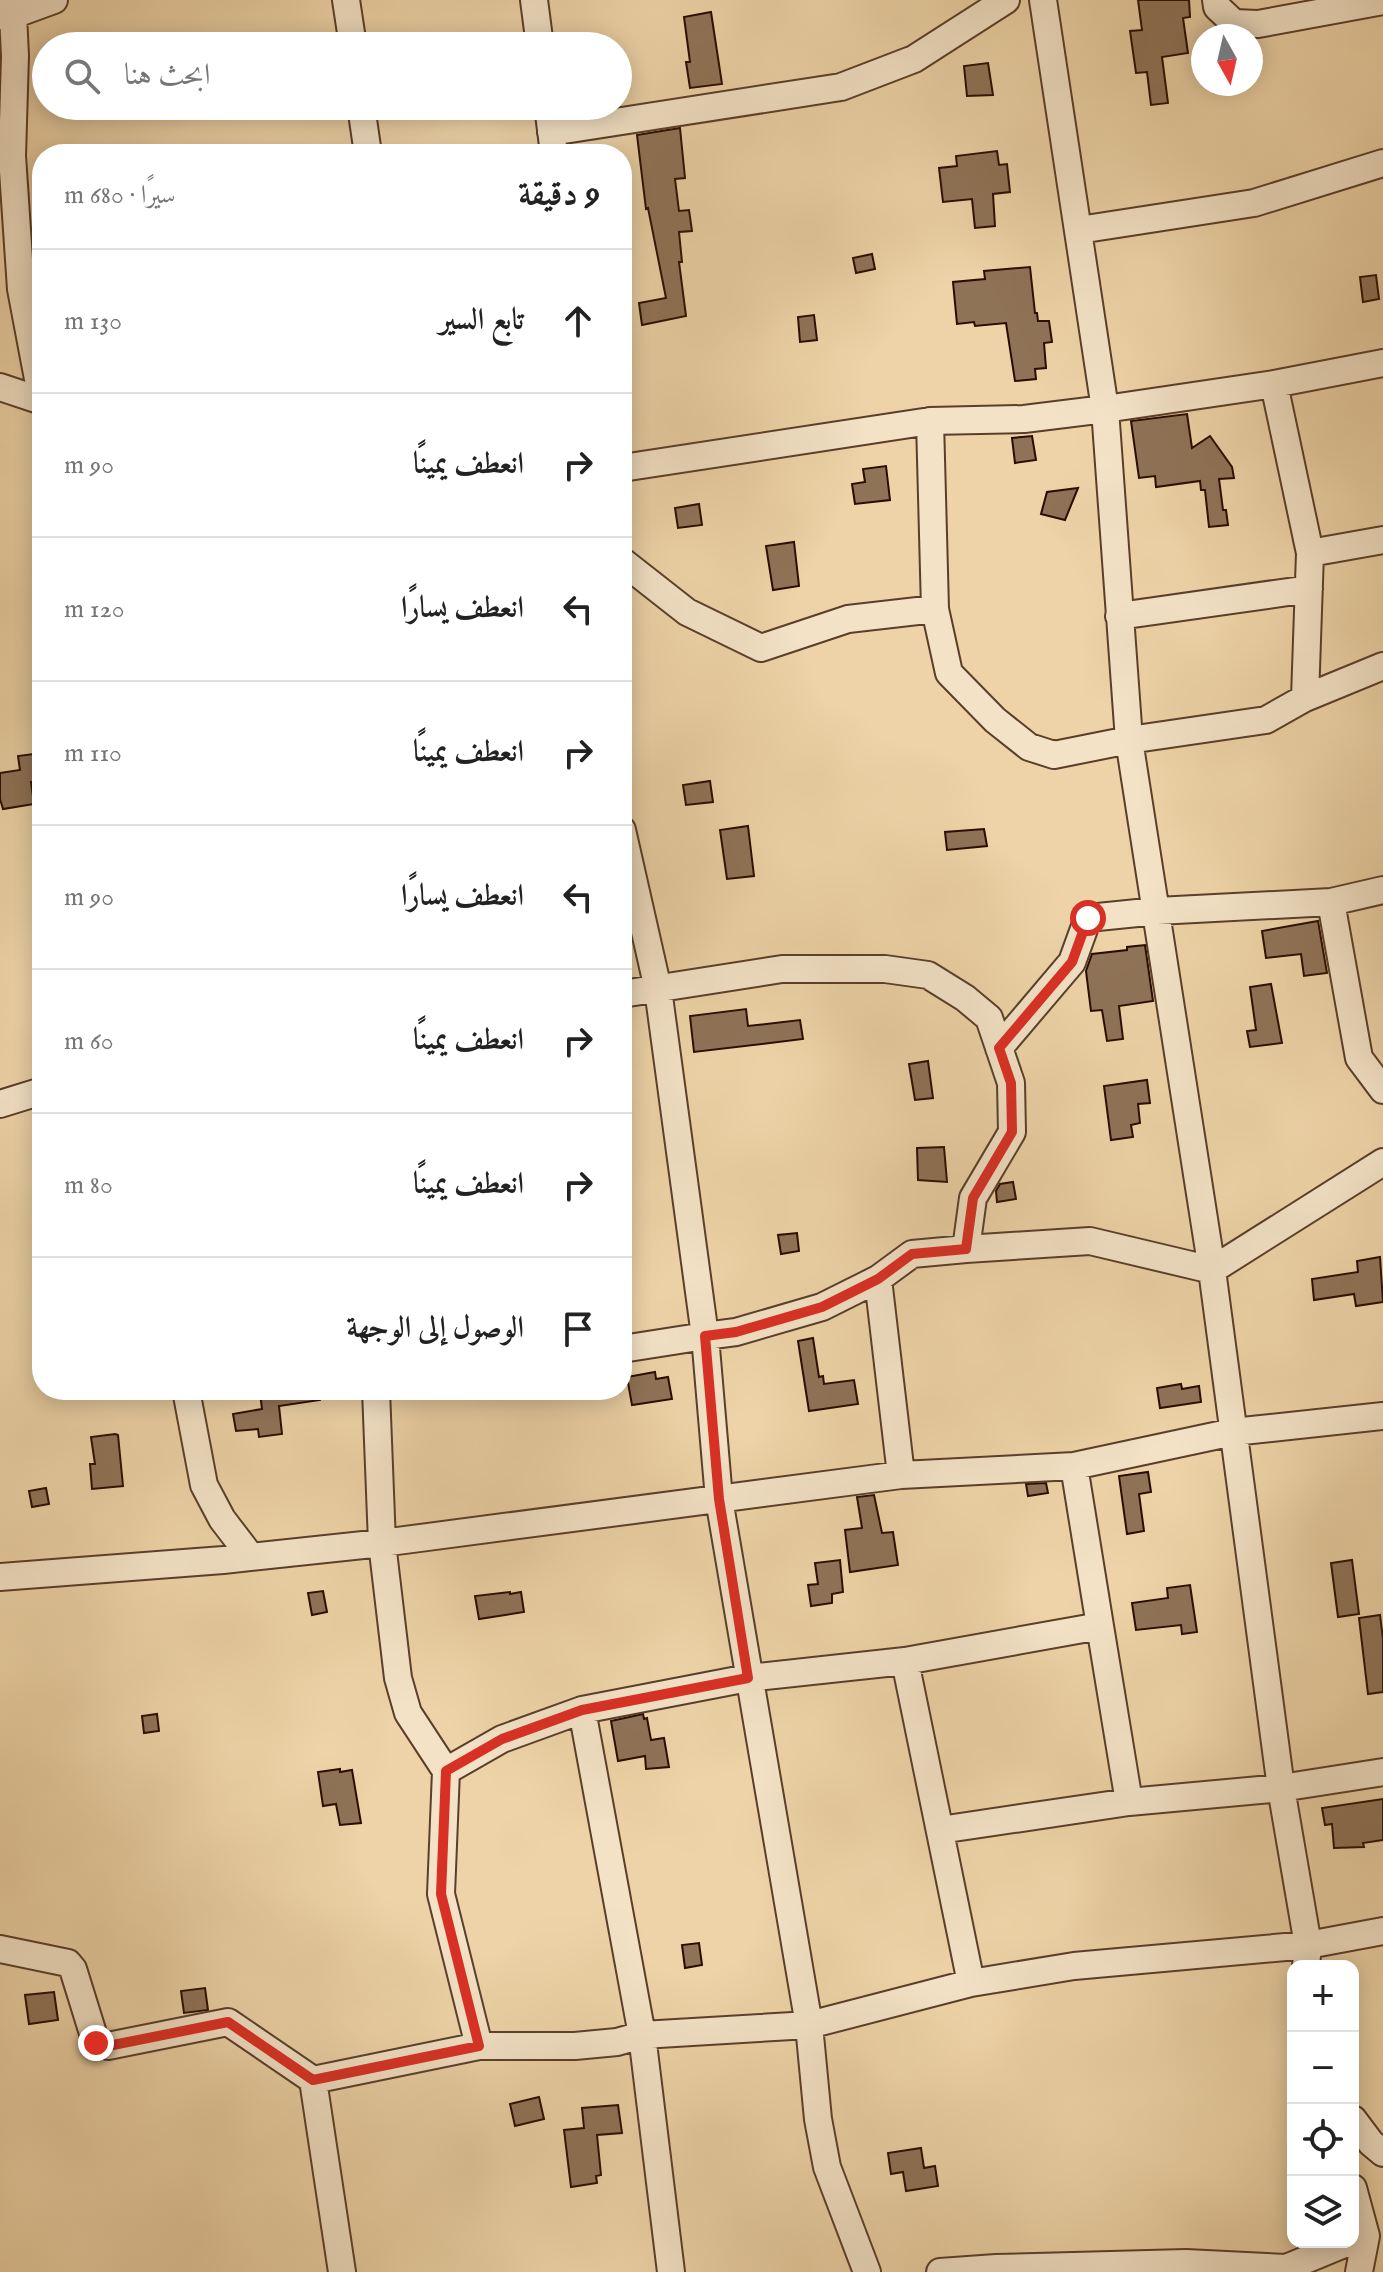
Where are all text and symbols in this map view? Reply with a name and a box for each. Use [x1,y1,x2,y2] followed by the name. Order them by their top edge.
[1191,24,1263,96] north arrow
[32,32,632,120] search box
[60,54,104,98] icon: search
[124,57,211,95] text: ابحث هنا
[518,173,600,216] text: 9 دقيقة
[64,179,176,212] text: سيرًا · 680 m
[556,299,600,343] icon: ahead
[439,302,524,340] text: تابع السير
[64,305,122,338] text: 130 m
[556,443,600,487] icon: right
[413,446,524,484] text: انعطف يمينًا
[64,449,114,482] text: 90 m
[556,587,600,631] icon: left
[401,590,524,628] text: انعطف يسارًا
[64,593,124,626] text: 120 m
[556,731,600,775] icon: right
[413,734,524,772] text: انعطف يمينًا
[64,737,122,770] text: 110 m
[556,875,600,919] icon: left
[401,878,524,916] text: انعطف يسارًا
[64,881,114,914] text: 90 m
[1070,900,1106,936] route start
[556,1019,600,1063] icon: right
[413,1022,524,1060] text: انعطف يمينًا
[64,1025,114,1058] text: 60 m
[556,1163,600,1207] icon: right
[413,1166,524,1204] text: انعطف يمينًا
[64,1169,113,1202] text: 80 m
[556,1307,600,1351] icon: arrive
[347,1310,524,1348] text: الوصول إلى الوجهة
[1287,1960,1359,2248] map controls
[1287,1960,1359,2032] button: +
[78,2025,114,2061] route end
[1287,2032,1359,2104] button: −
[1287,2104,1359,2176] button: locate
[1287,2176,1359,2248] button: layers

